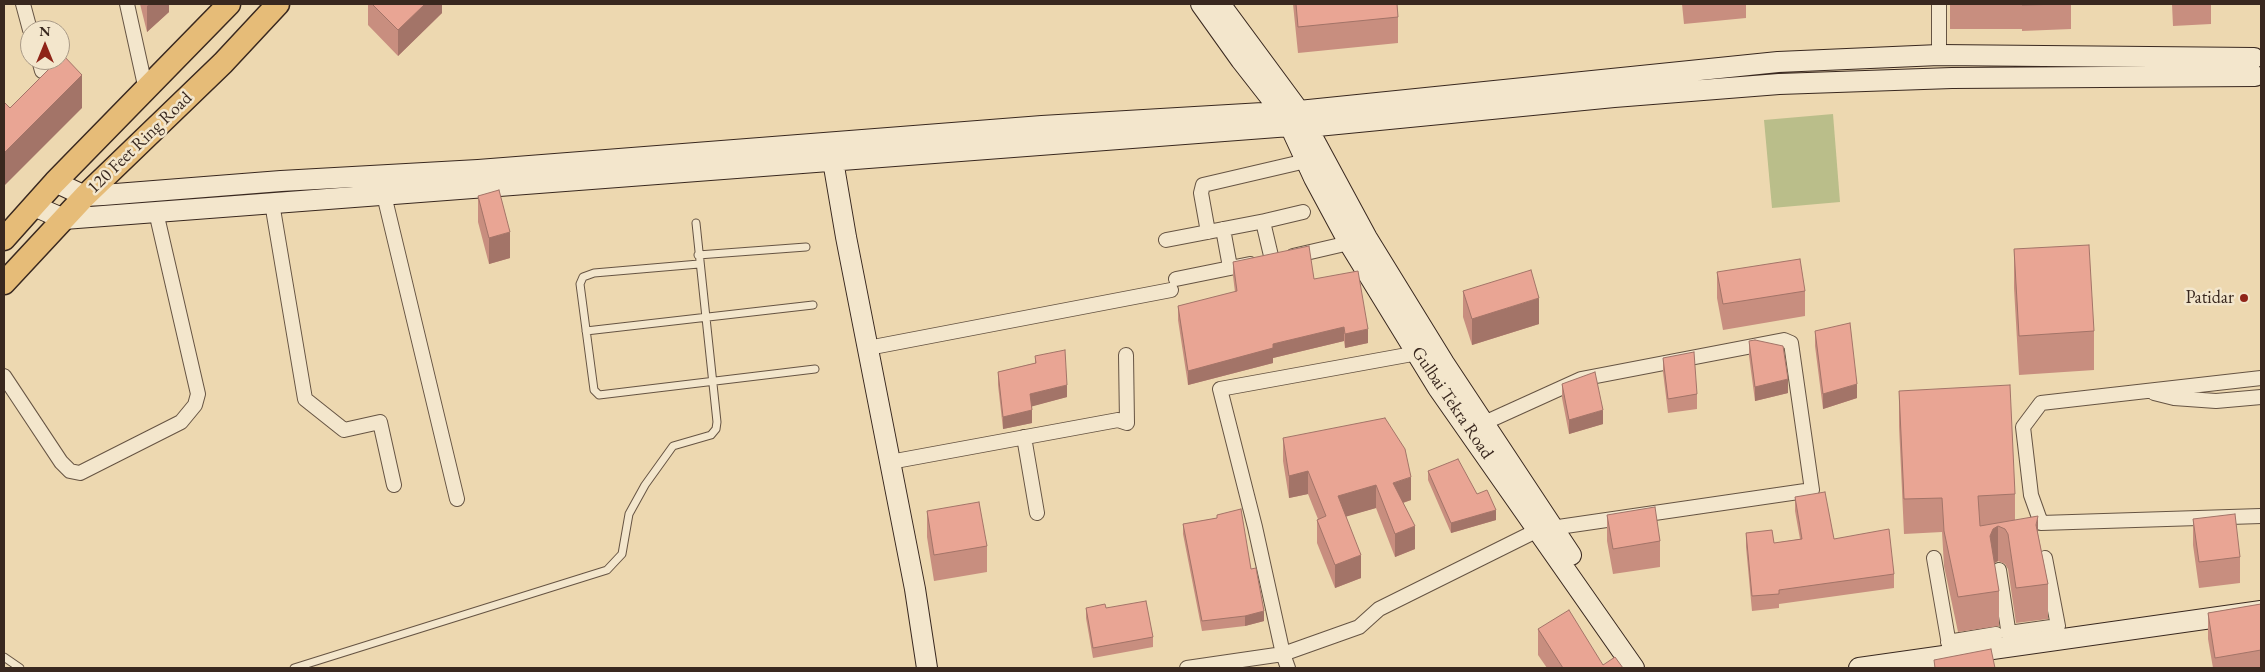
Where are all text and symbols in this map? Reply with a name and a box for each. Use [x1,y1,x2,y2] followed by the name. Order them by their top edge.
[20,20,70,70] north arrow
[39,22,51,40] text: N
[83,88,197,198] street label: 120 Feet Ring Road
[2185,287,2234,309] place label: Patidar
[2238,292,2250,304] marker: Patidar
[1406,343,1498,463] street label: Gulbai Tekra Road

